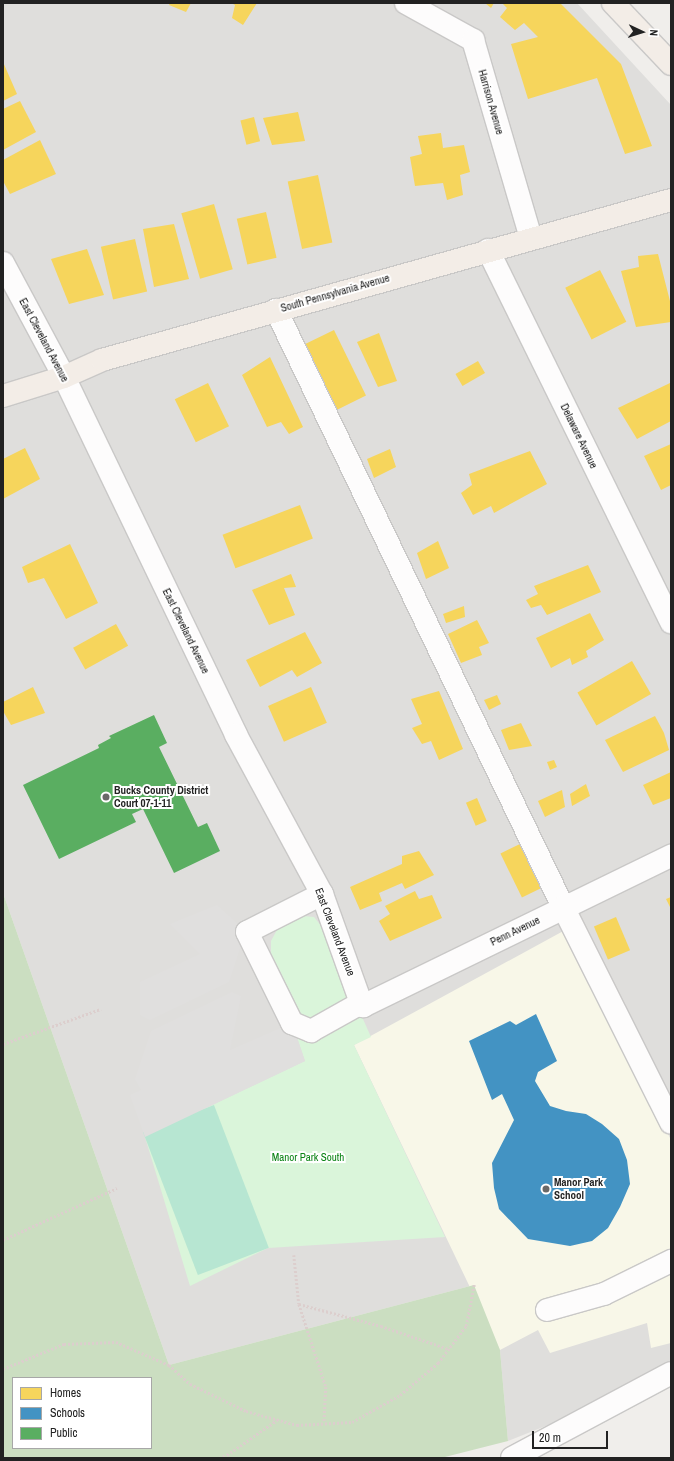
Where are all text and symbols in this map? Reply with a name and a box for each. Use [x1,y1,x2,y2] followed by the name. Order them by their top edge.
[622,12,662,52] north arrow
[647,29,661,37] text: N
[475,68,507,136] street label: Harrison Avenue
[279,271,391,315] street label: South Pennsylvania Avenue
[16,296,72,384] street label: East Cleveland Avenue
[557,401,601,471] street label: Delaware Avenue
[160,586,212,676] street label: East Cleveland Avenue
[114,784,208,810] place label: Bucks County District Court 07-1-11
[101,792,111,802] marker: Bucks County District Court 07-1-11
[312,886,358,978] street label: East Cleveland Avenue
[488,913,542,949] street label: Penn Avenue
[272,1150,344,1164] park label: Manor Park South
[554,1176,603,1202] place label: Manor Park School
[541,1184,551,1194] marker: Manor Park School
[12,1377,152,1449] legend
[50,1385,81,1401] text: Homes
[50,1405,85,1421] text: Schools
[534,1423,610,1449] scale bar
[50,1425,77,1441] text: Public
[539,1430,561,1446] text: 20 m

